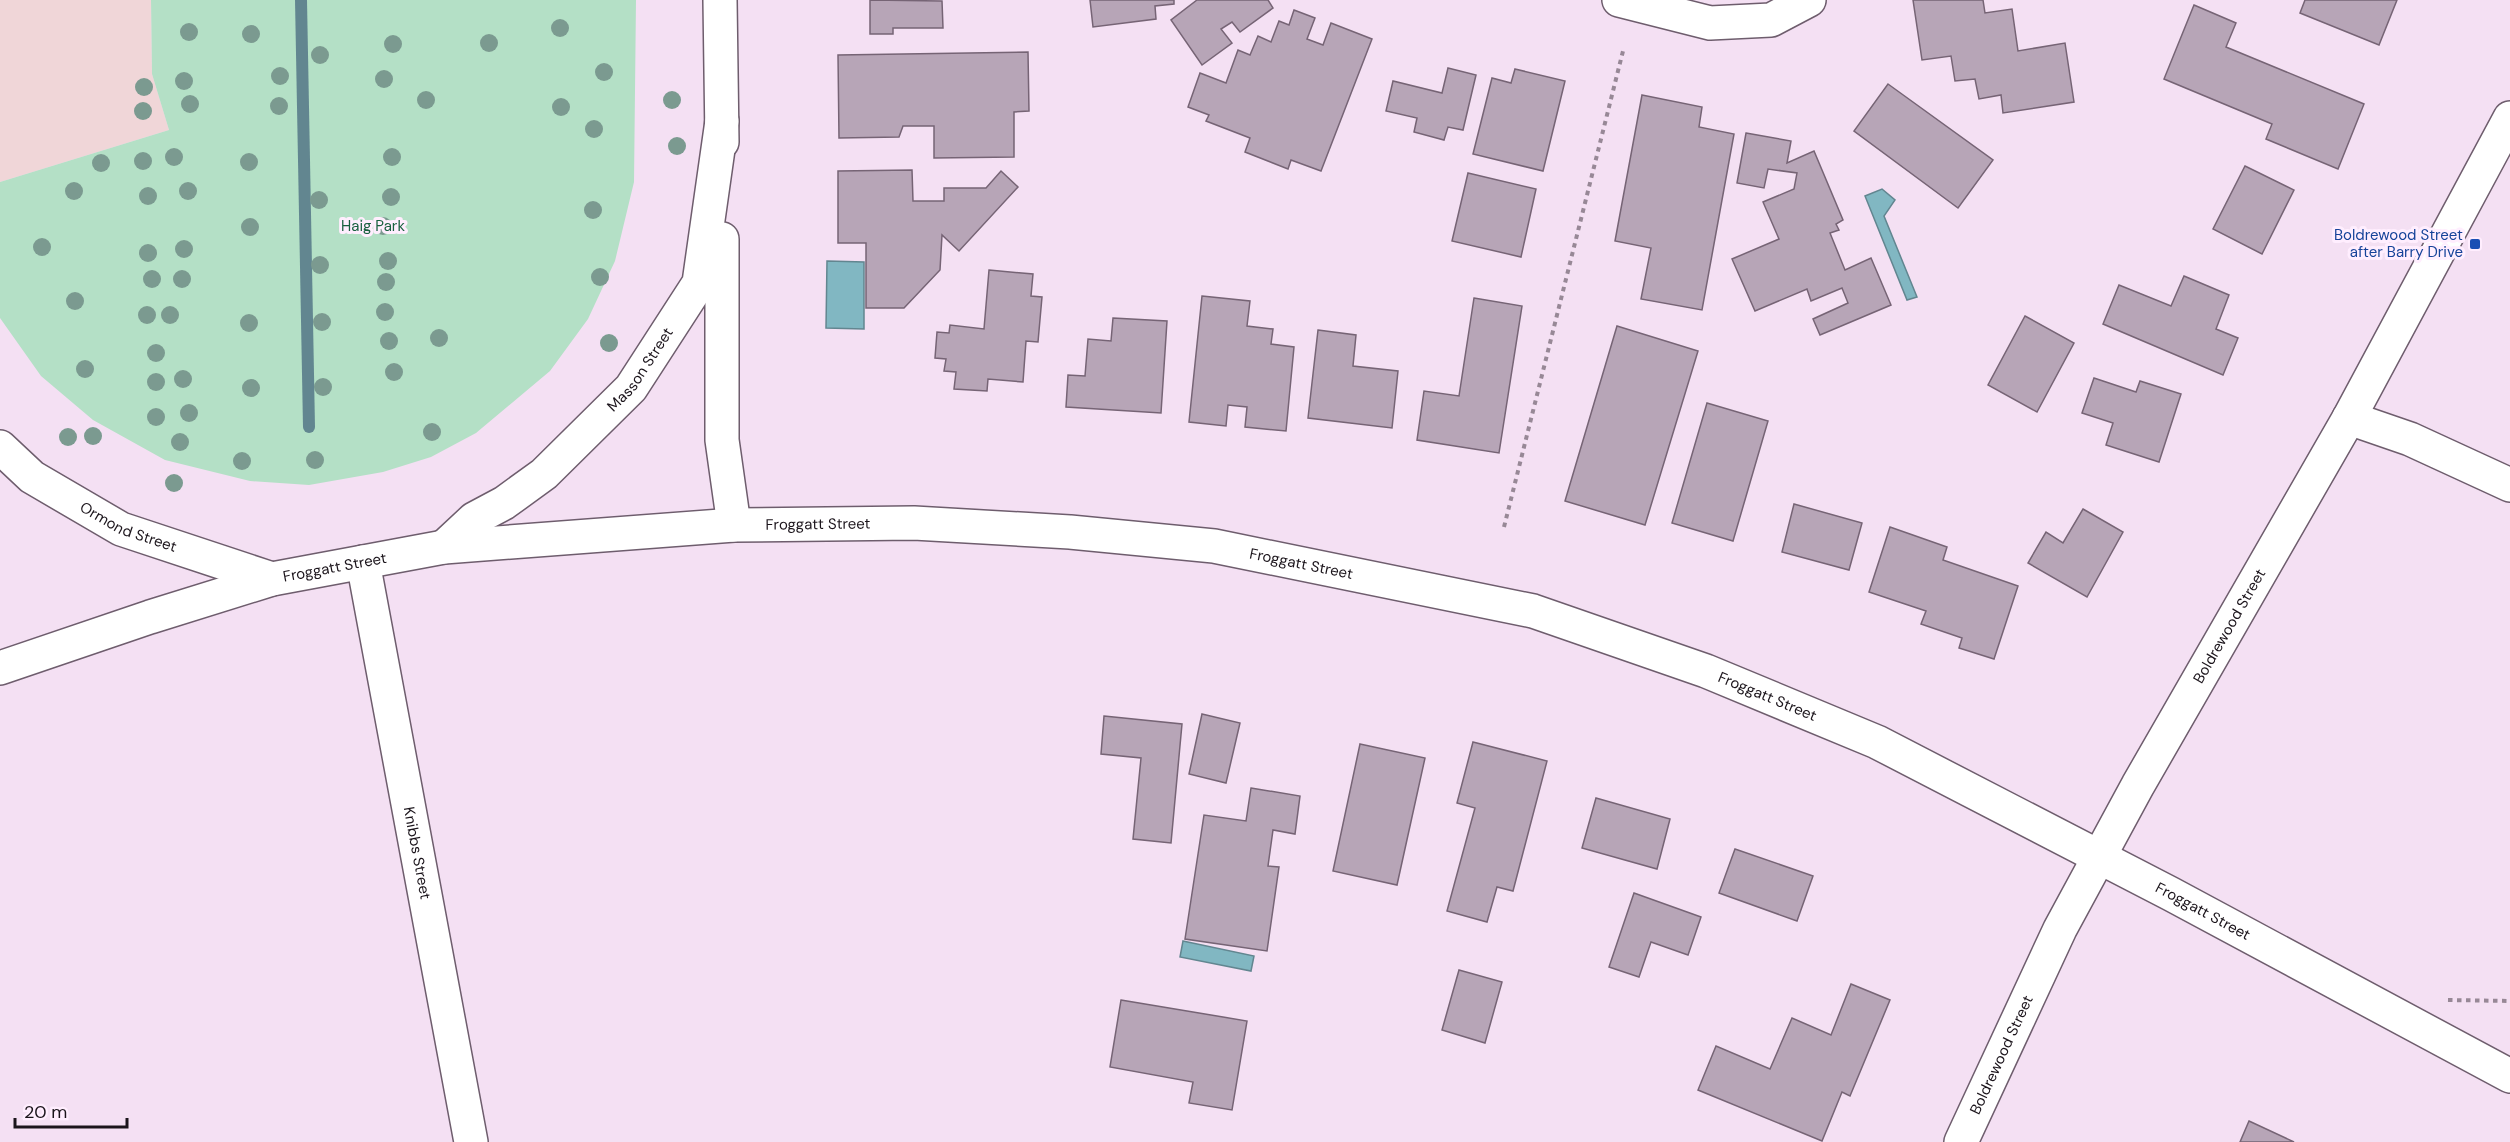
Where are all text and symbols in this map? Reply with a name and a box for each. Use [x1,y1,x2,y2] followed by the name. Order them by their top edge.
[341,216,405,236] park label: Haig Park
[2334,225,2463,262] place label: Boldrewood Street after Barry Drive
[2468,237,2482,251] marker: Boldrewood Street after Barry Drive
[603,324,678,416] street label: Masson Street
[76,497,179,557] street label: Ormond Street
[765,513,871,535] street label: Froggatt Street
[1248,544,1355,584] street label: Froggatt Street
[281,548,388,587] street label: Froggatt Street
[2189,565,2270,687] street label: Boldrewood Street
[1715,667,1820,726] street label: Froggatt Street
[399,805,436,901] street label: Knibbs Street
[2152,878,2254,945] street label: Froggatt Street
[1965,992,2038,1118] street label: Boldrewood Street
[15,1091,128,1129] scale bar
[24,1100,67,1124] text: 20 m

